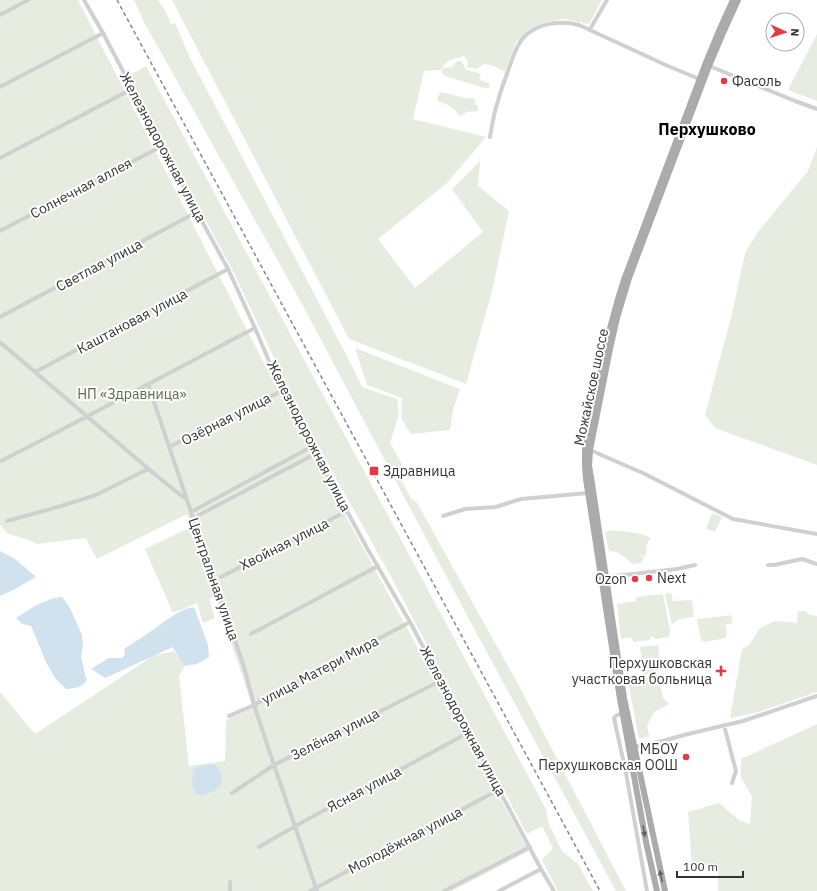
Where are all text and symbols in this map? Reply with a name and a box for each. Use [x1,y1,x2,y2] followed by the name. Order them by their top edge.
[765,12,805,52] north arrow
[788,28,802,37] text: N
[116,69,211,226] street label: Железнодорожная улица
[732,72,781,90] place label: Фасоль
[719,76,729,86] marker: Фасоль
[658,119,756,139] district label: Перхушково
[27,154,135,222] street label: Солнечная аллея
[53,234,146,295] street label: Светлая улица
[74,284,191,358] street label: Каштановая улица
[570,326,612,447] street label: Можайское шоссе
[263,357,355,515] street label: Железнодорожная улица
[77,385,187,403] park label: НП «Здравница»
[178,389,274,449] street label: Озёрная улица
[383,462,456,480] place label: Здравница
[368,465,380,477] marker: Здравница
[236,514,332,574] street label: Хвойная улица
[185,515,244,643] street label: Центральная улица
[657,569,687,587] place label: Next
[595,570,627,588] place label: Ozon
[644,573,654,583] marker: Next
[630,574,640,584] marker: Ozon
[259,631,382,708] street label: улица Матери Мира
[416,643,511,800] street label: Железнодорожная улица
[572,654,713,688] place label: Перхушковская участковая больница
[715,665,727,677] marker: Перхушковская участковая больница
[288,704,383,764] street label: Зелёная улица
[538,740,679,774] place label: МБОУ Перхушковская ООШ
[681,752,691,762] marker: МБОУ Перхушковская ООШ
[324,762,405,816] street label: Ясная улица
[345,802,466,878] street label: Молодёжная улица
[642,825,648,837] one-way arrow
[677,853,743,879] scale bar
[683,859,718,874] text: 100 m
[658,870,664,882] one-way arrow

